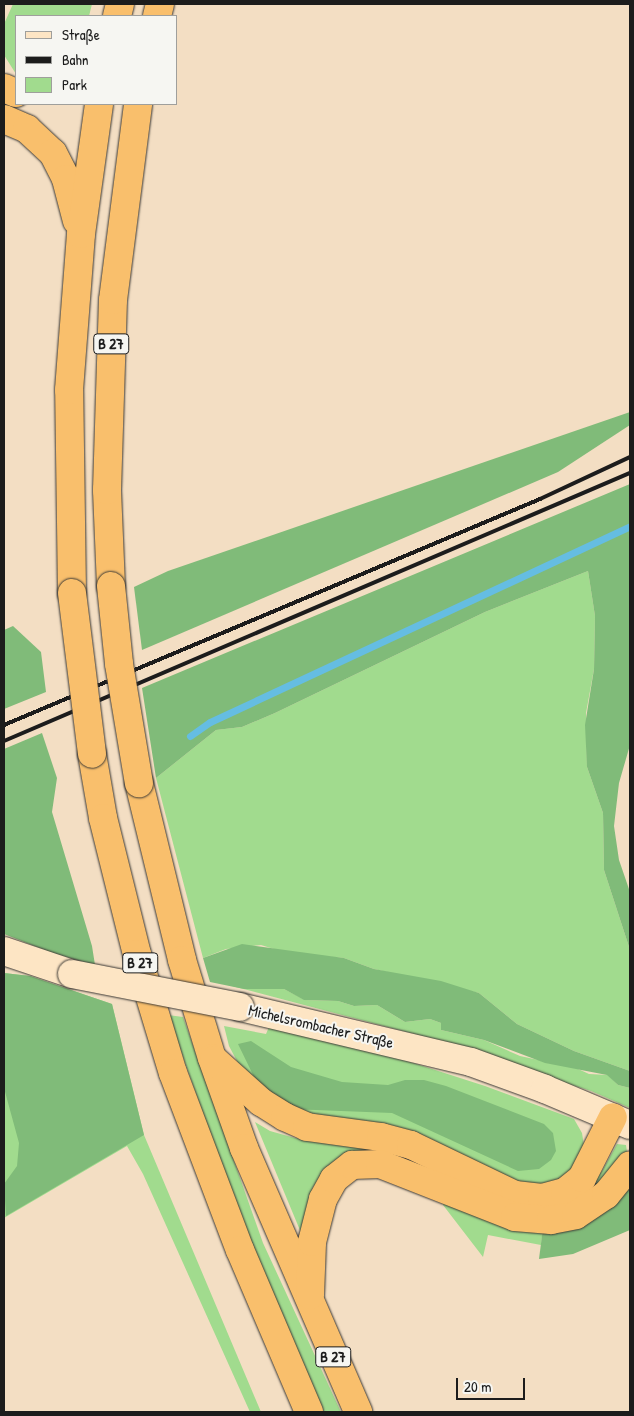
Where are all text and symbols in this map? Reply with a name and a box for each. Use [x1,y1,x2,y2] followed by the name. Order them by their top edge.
[15,15,178,105] legend
[62,24,100,45] text: Straße
[62,49,89,70] text: Bahn
[62,74,87,95] text: Park
[92,332,130,356] road number: B 27
[121,950,159,976] road number: B 27
[247,1000,395,1052] street label: Michelsrombacher Straße
[314,1344,352,1370] road number: B 27
[459,1368,528,1400] scale bar
[464,1376,491,1397] text: 20 m

